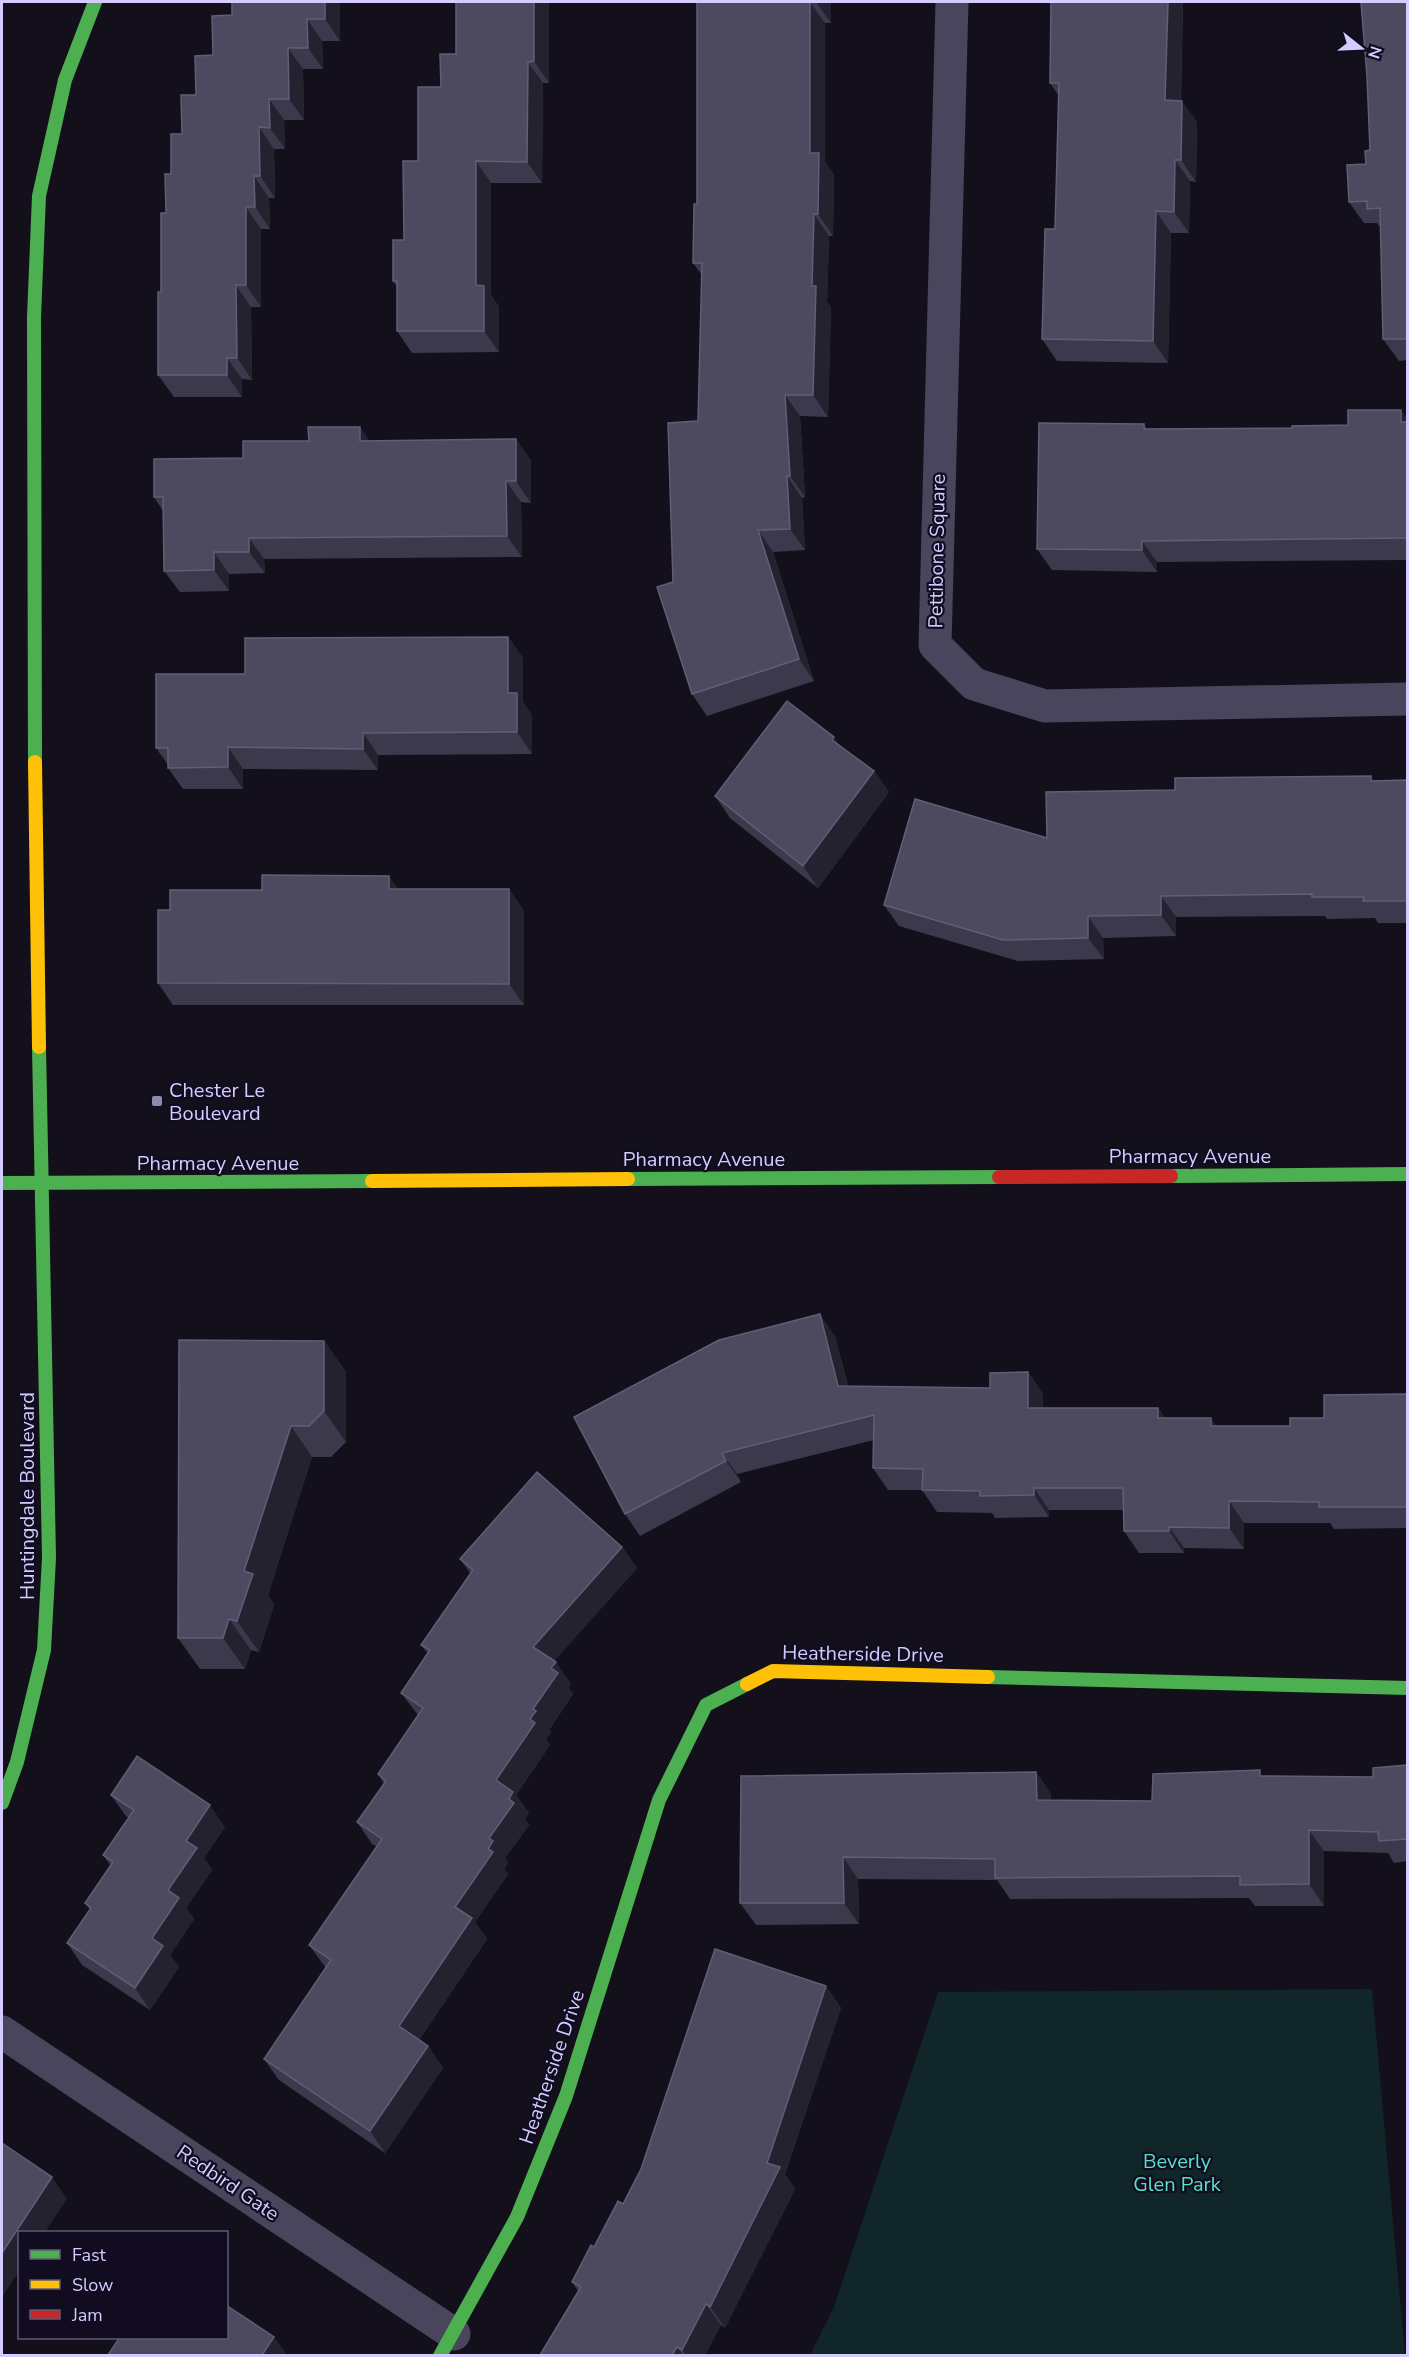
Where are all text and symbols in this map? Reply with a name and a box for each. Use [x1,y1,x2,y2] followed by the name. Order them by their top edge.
[1331,18,1391,78] north arrow
[1362,43,1387,61] text: N
[922,473,952,629] street label: Pettibone Square
[169,1077,265,1127] place label: Chester Le Boulevard
[150,1094,164,1108] marker: Chester Le Boulevard
[1109,1143,1271,1170] street label: Pharmacy Avenue
[623,1146,785,1173] street label: Pharmacy Avenue
[137,1150,299,1177] street label: Pharmacy Avenue
[14,1392,41,1600] street label: Huntingdale Boulevard
[782,1639,944,1669] street label: Heatherside Drive
[513,1986,591,2148] street label: Heatherside Drive
[171,2139,285,2227] street label: Redbird Gate
[1133,2148,1222,2198] park label: Beverly Glen Park
[18,2231,228,2339] legend
[72,2243,107,2267] text: Fast
[72,2273,113,2297] text: Slow
[71,2303,103,2327] text: Jam

